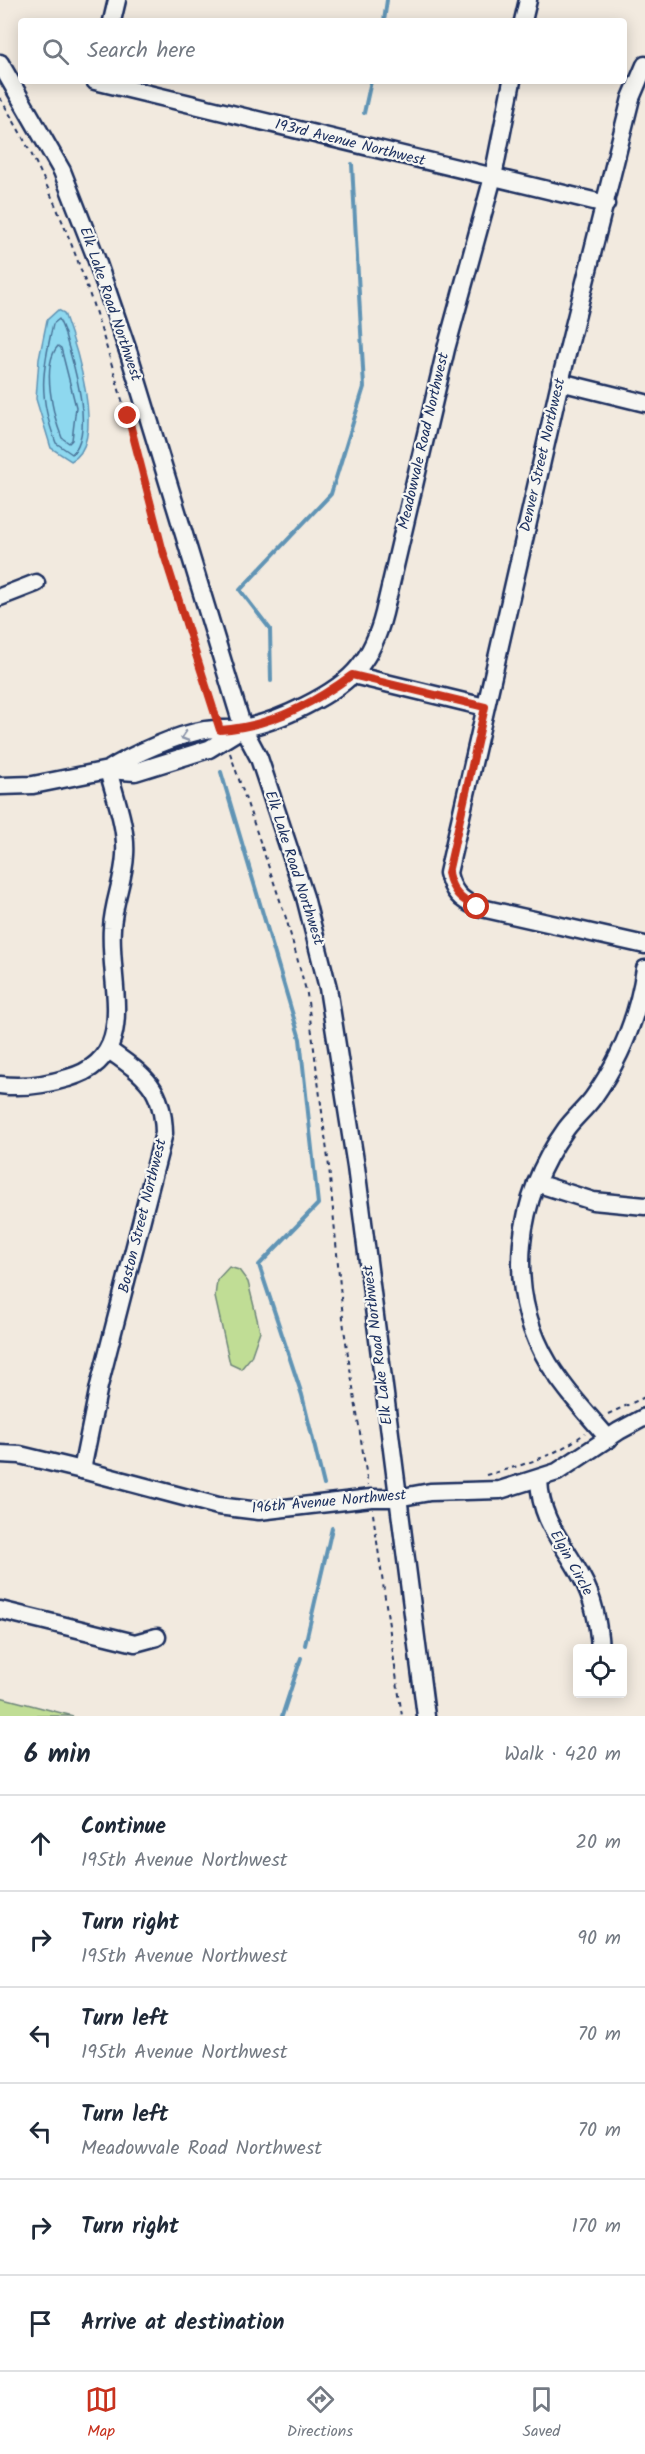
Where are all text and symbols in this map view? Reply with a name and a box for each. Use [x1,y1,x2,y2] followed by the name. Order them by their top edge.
[18,18,627,84] search box
[87,34,195,69] text: Search here
[39,35,72,68] icon: search
[272,113,428,173] street label: 193rd Avenue Northwest
[72,224,148,384] street label: Elk Lake Road Northwest
[392,350,456,532] street label: Meadowvale Road Northwest
[514,375,572,534] street label: Denver Street Northwest
[114,402,140,428] route end
[180,729,191,742] one-way arrow
[258,788,330,949] street label: Elk Lake Road Northwest
[463,893,489,919] route start
[112,1136,174,1296] street label: Boston Street Northwest
[356,1263,400,1427] street label: Elk Lake Road Northwest
[251,1483,408,1521] street label: 196th Avenue Northwest
[543,1526,599,1600] street label: Elgin Circle
[573,1644,627,1698] map controls
[573,1644,627,1698] button: locate
[24,1734,91,1776] text: 6 min
[504,1739,621,1771] text: Walk · 420 m
[81,1810,166,1845] text: Continue
[24,1827,57,1860] icon: ahead
[575,1827,621,1859] text: 20 m
[81,1845,288,1877] text: 195th Avenue Northwest
[81,1906,179,1941] text: Turn right
[24,1923,57,1956] icon: right
[577,1923,621,1955] text: 90 m
[81,1941,288,1973] text: 195th Avenue Northwest
[81,2002,168,2037] text: Turn left
[24,2019,57,2052] icon: left
[578,2019,621,2051] text: 70 m
[81,2037,288,2069] text: 195th Avenue Northwest
[81,2098,168,2133] text: Turn left
[24,2115,57,2148] icon: left
[578,2115,621,2147] text: 70 m
[81,2133,322,2165] text: Meadowvale Road Northwest
[81,2210,179,2245] text: Turn right
[24,2211,57,2244] icon: right
[572,2211,621,2243] text: 170 m
[81,2306,284,2341] text: Arrive at destination
[24,2307,57,2340] icon: arrive
[85,2383,118,2444] tab: Map
[287,2383,353,2444] tab: Directions
[522,2383,560,2444] tab: Saved

